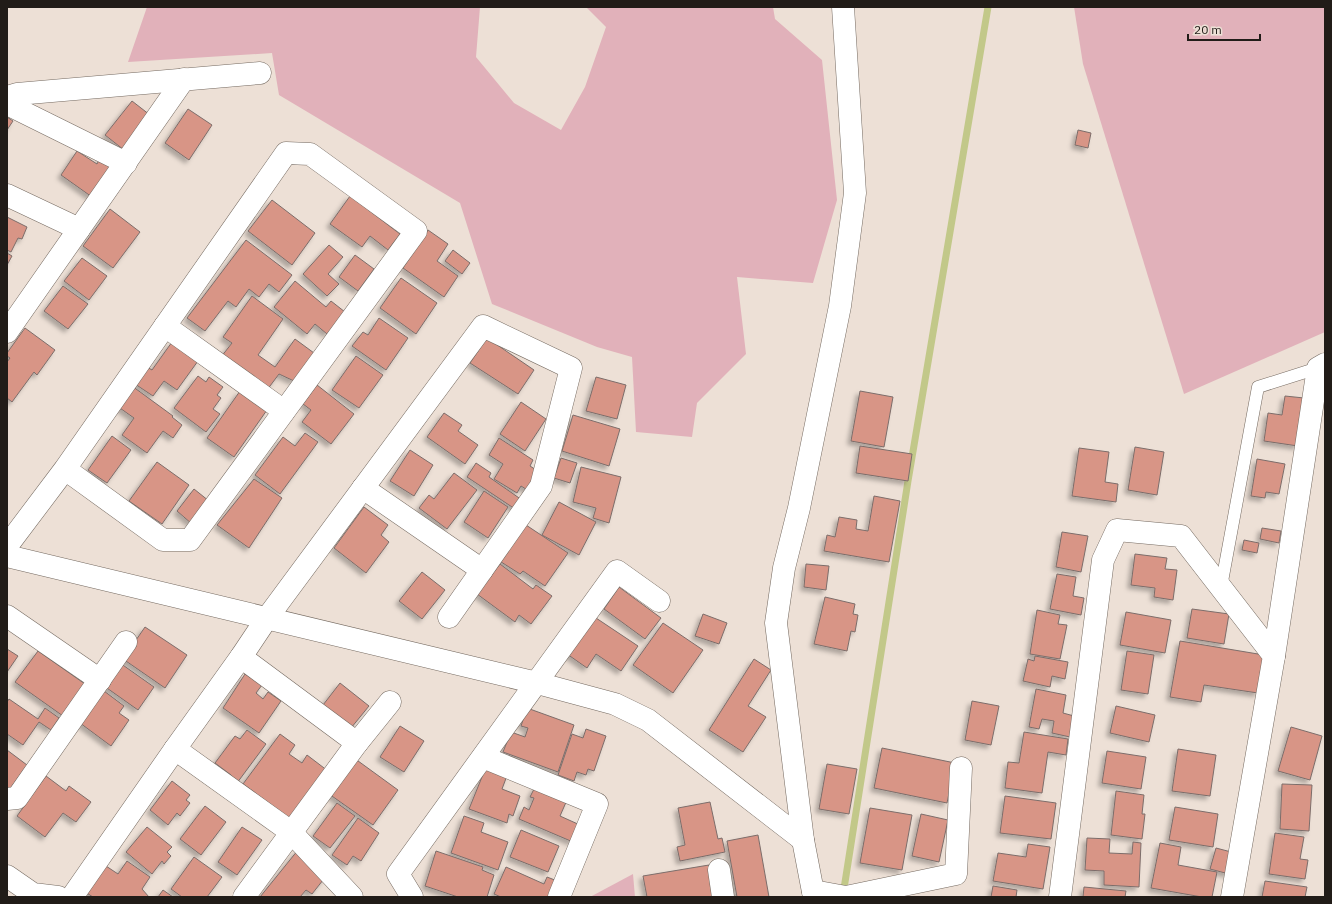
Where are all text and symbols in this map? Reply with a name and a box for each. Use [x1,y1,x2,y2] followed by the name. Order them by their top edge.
[1188,16,1260,42] scale bar
[1194,22,1222,37] text: 20 m

